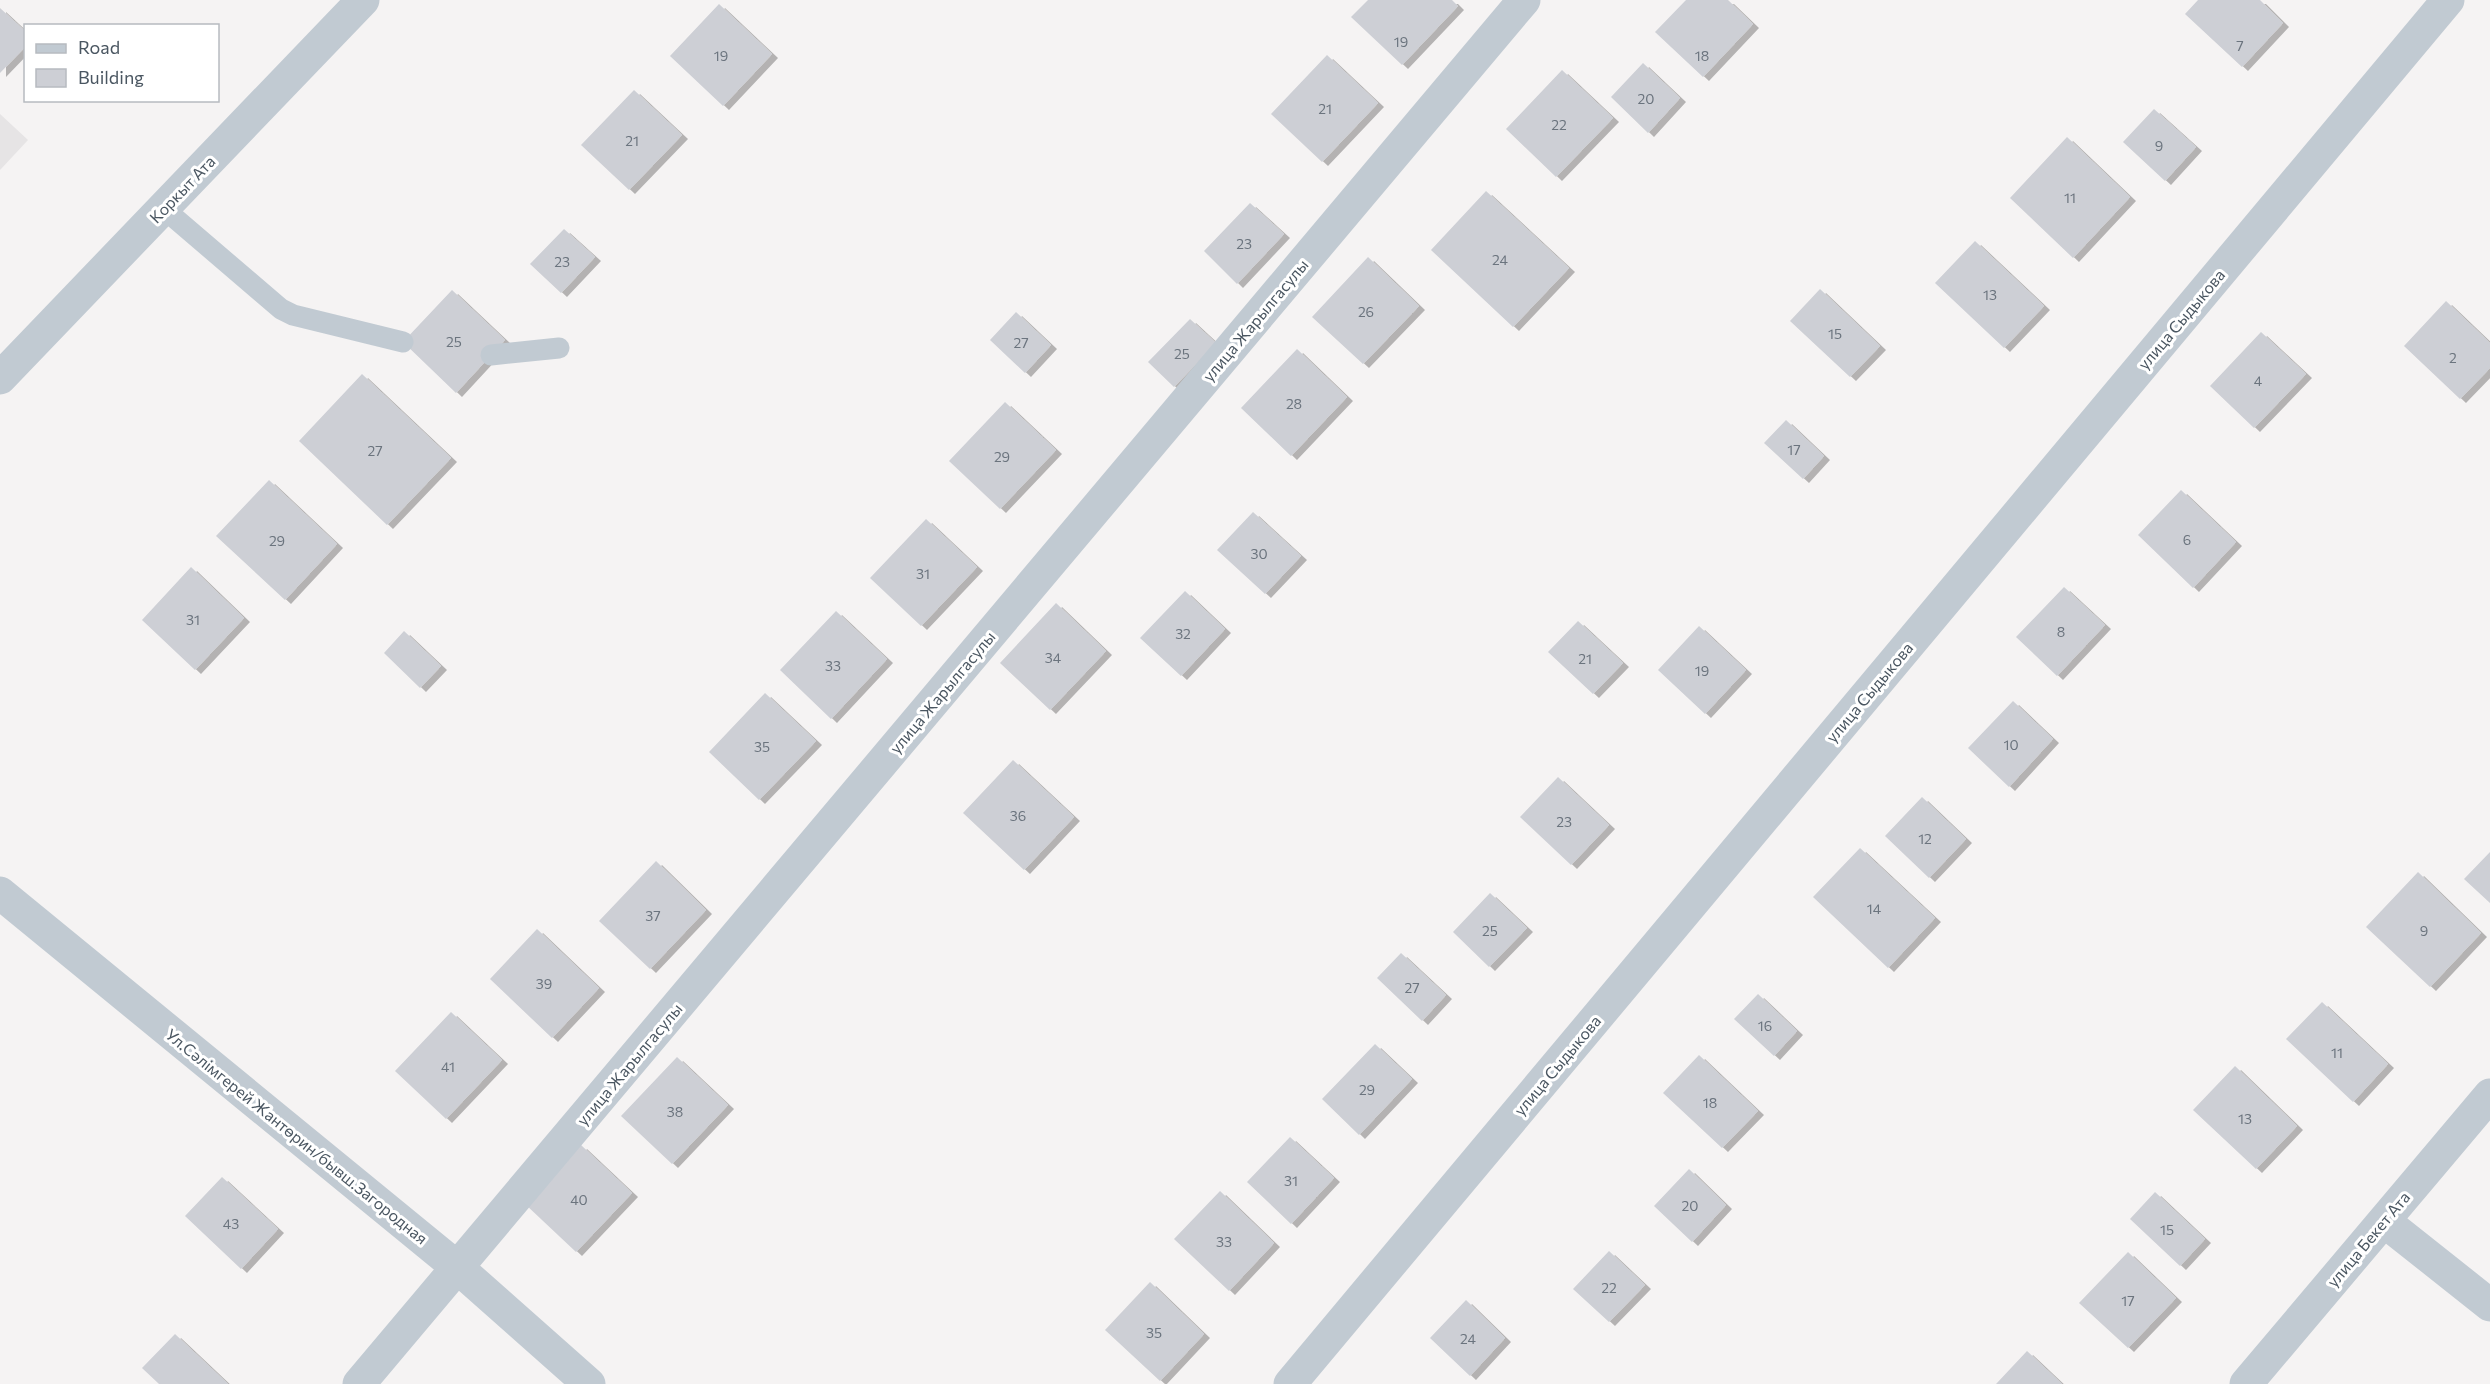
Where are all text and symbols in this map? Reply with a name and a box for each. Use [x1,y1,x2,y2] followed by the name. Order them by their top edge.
[24,24,219,102] legend
[1394,33,1408,50] house number: 19
[78,36,120,58] text: Road
[2236,37,2244,54] house number: 7
[714,47,728,64] house number: 19
[1695,47,1709,64] house number: 18
[78,66,144,88] text: Building
[1638,90,1654,107] house number: 20
[1318,100,1332,117] house number: 21
[1551,116,1567,133] house number: 22
[625,132,639,149] house number: 21
[2155,137,2163,154] house number: 9
[145,152,219,226] street label: Коркыт Ата
[2064,189,2076,206] house number: 11
[1236,235,1252,252] house number: 23
[1492,251,1509,268] house number: 24
[554,253,570,270] house number: 23
[1198,255,1312,385] street label: улица Жарылгасулы
[2134,265,2228,373] street label: улица Сыдыкова
[1983,286,1997,303] house number: 13
[1358,303,1374,320] house number: 26
[1828,325,1842,342] house number: 15
[446,333,462,350] house number: 25
[1013,334,1029,351] house number: 27
[1174,345,1190,362] house number: 25
[2449,349,2457,366] house number: 2
[2254,372,2263,389] house number: 4
[1286,395,1302,412] house number: 28
[1787,441,1801,458] house number: 17
[367,442,383,459] house number: 27
[994,448,1010,465] house number: 29
[2183,531,2191,548] house number: 6
[269,532,285,549] house number: 29
[1250,545,1268,562] house number: 30
[916,565,930,582] house number: 31
[186,611,200,628] house number: 31
[2057,623,2065,640] house number: 8
[1175,625,1191,642] house number: 32
[885,627,999,757] street label: улица Жарылгасулы
[1822,638,1916,746] street label: улица Сыдыкова
[1045,649,1062,666] house number: 34
[1578,650,1592,667] house number: 21
[825,657,841,674] house number: 33
[1695,662,1709,679] house number: 19
[2003,736,2019,753] house number: 10
[754,738,770,755] house number: 35
[1010,807,1026,824] house number: 36
[1556,813,1572,830] house number: 23
[1918,830,1932,847] house number: 12
[1867,900,1882,917] house number: 14
[645,907,661,924] house number: 37
[1482,922,1498,939] house number: 25
[2420,922,2428,939] house number: 9
[536,975,552,992] house number: 39
[1404,979,1420,996] house number: 27
[572,999,686,1129] street label: улица Жарылгасулы
[1510,1011,1604,1119] street label: улица Сыдыкова
[1758,1017,1772,1034] house number: 16
[162,1024,432,1248] street label: Ул.Сәлімгерей Жантөрин/бывш.Загородная
[2331,1044,2343,1061] house number: 11
[441,1058,455,1075] house number: 41
[1359,1081,1375,1098] house number: 29
[1703,1094,1717,1111] house number: 18
[667,1103,683,1120] house number: 38
[2238,1110,2252,1127] house number: 13
[1284,1172,1298,1189] house number: 31
[2323,1187,2413,1291] street label: улица Бекет Ата
[570,1191,588,1208] house number: 40
[1682,1197,1698,1214] house number: 20
[223,1215,239,1232] house number: 43
[2160,1221,2174,1238] house number: 15
[1216,1233,1232,1250] house number: 33
[1601,1279,1617,1296] house number: 22
[2121,1292,2135,1309] house number: 17
[1146,1324,1162,1341] house number: 35
[1460,1330,1477,1347] house number: 24

